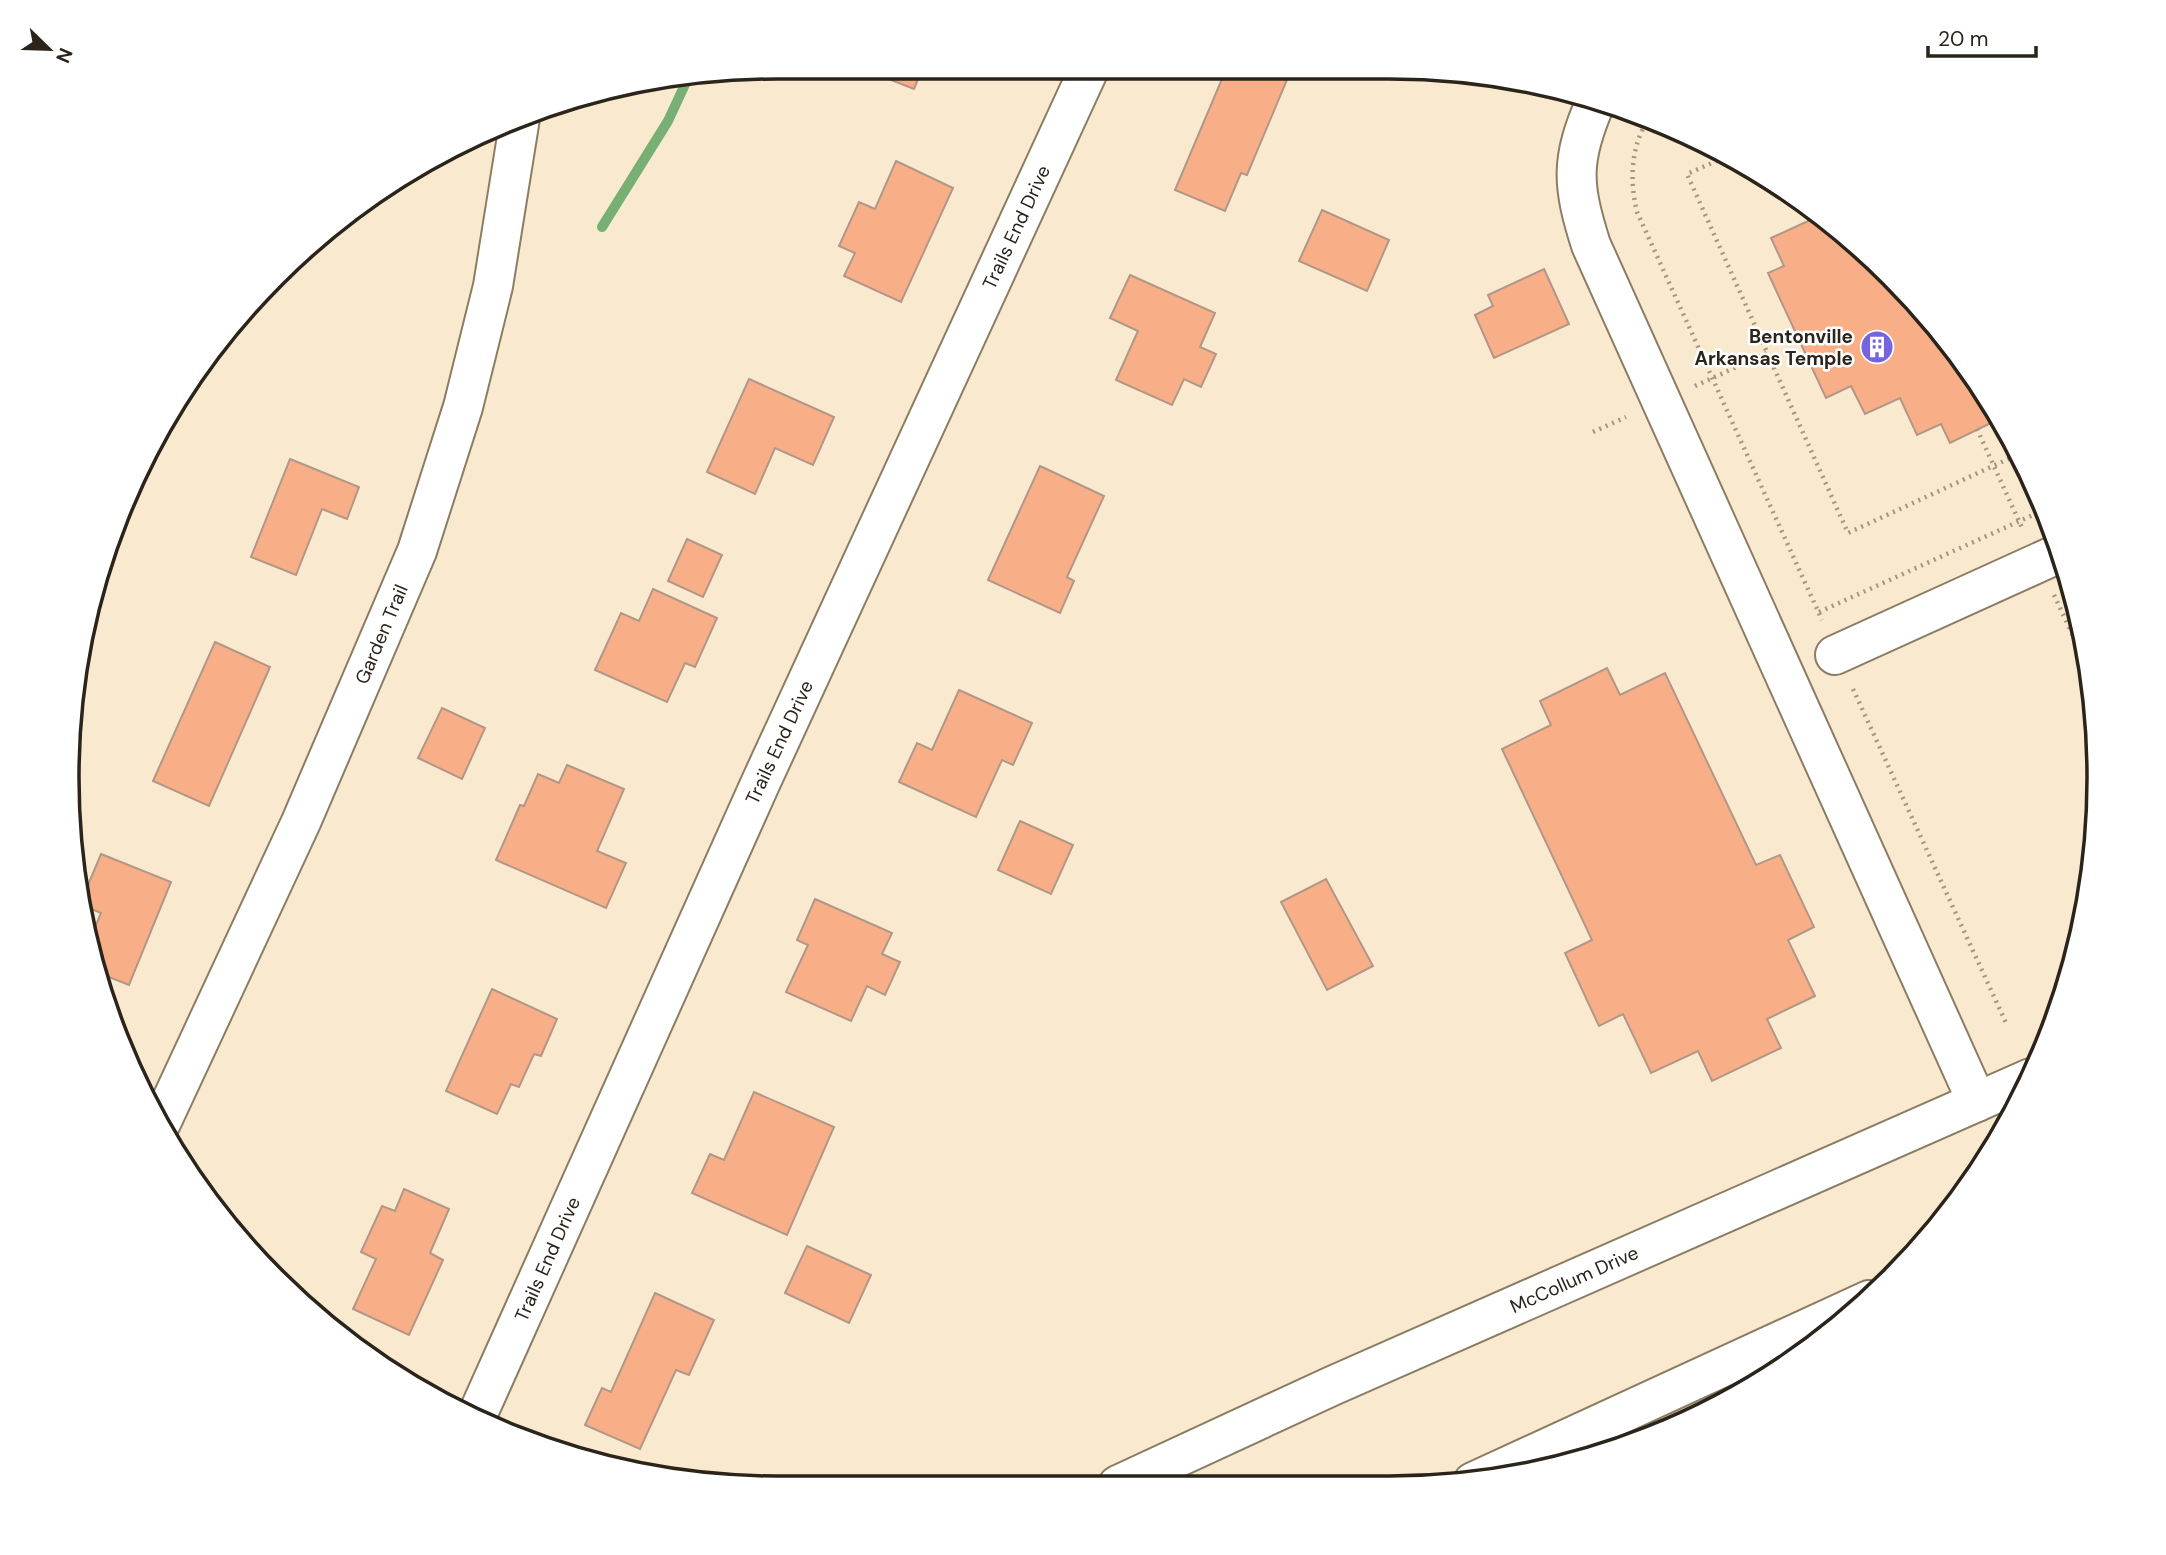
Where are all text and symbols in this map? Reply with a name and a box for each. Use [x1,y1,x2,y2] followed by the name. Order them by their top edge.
[14,14,84,84] north arrow
[1928,14,2036,58] scale bar
[1938,25,1989,53] text: 20 m
[50,44,78,67] text: N
[977,161,1056,293] street label: Trails End Drive
[1695,324,1853,371] place label: Bentonville Arkansas Temple
[1858,328,1896,366] building icon: Bentonville Arkansas Temple
[349,581,414,688] street label: Garden Trail
[740,676,819,808] street label: Trails End Drive
[509,1193,586,1325] street label: Trails End Drive
[1506,1240,1642,1319] street label: McCollum Drive

